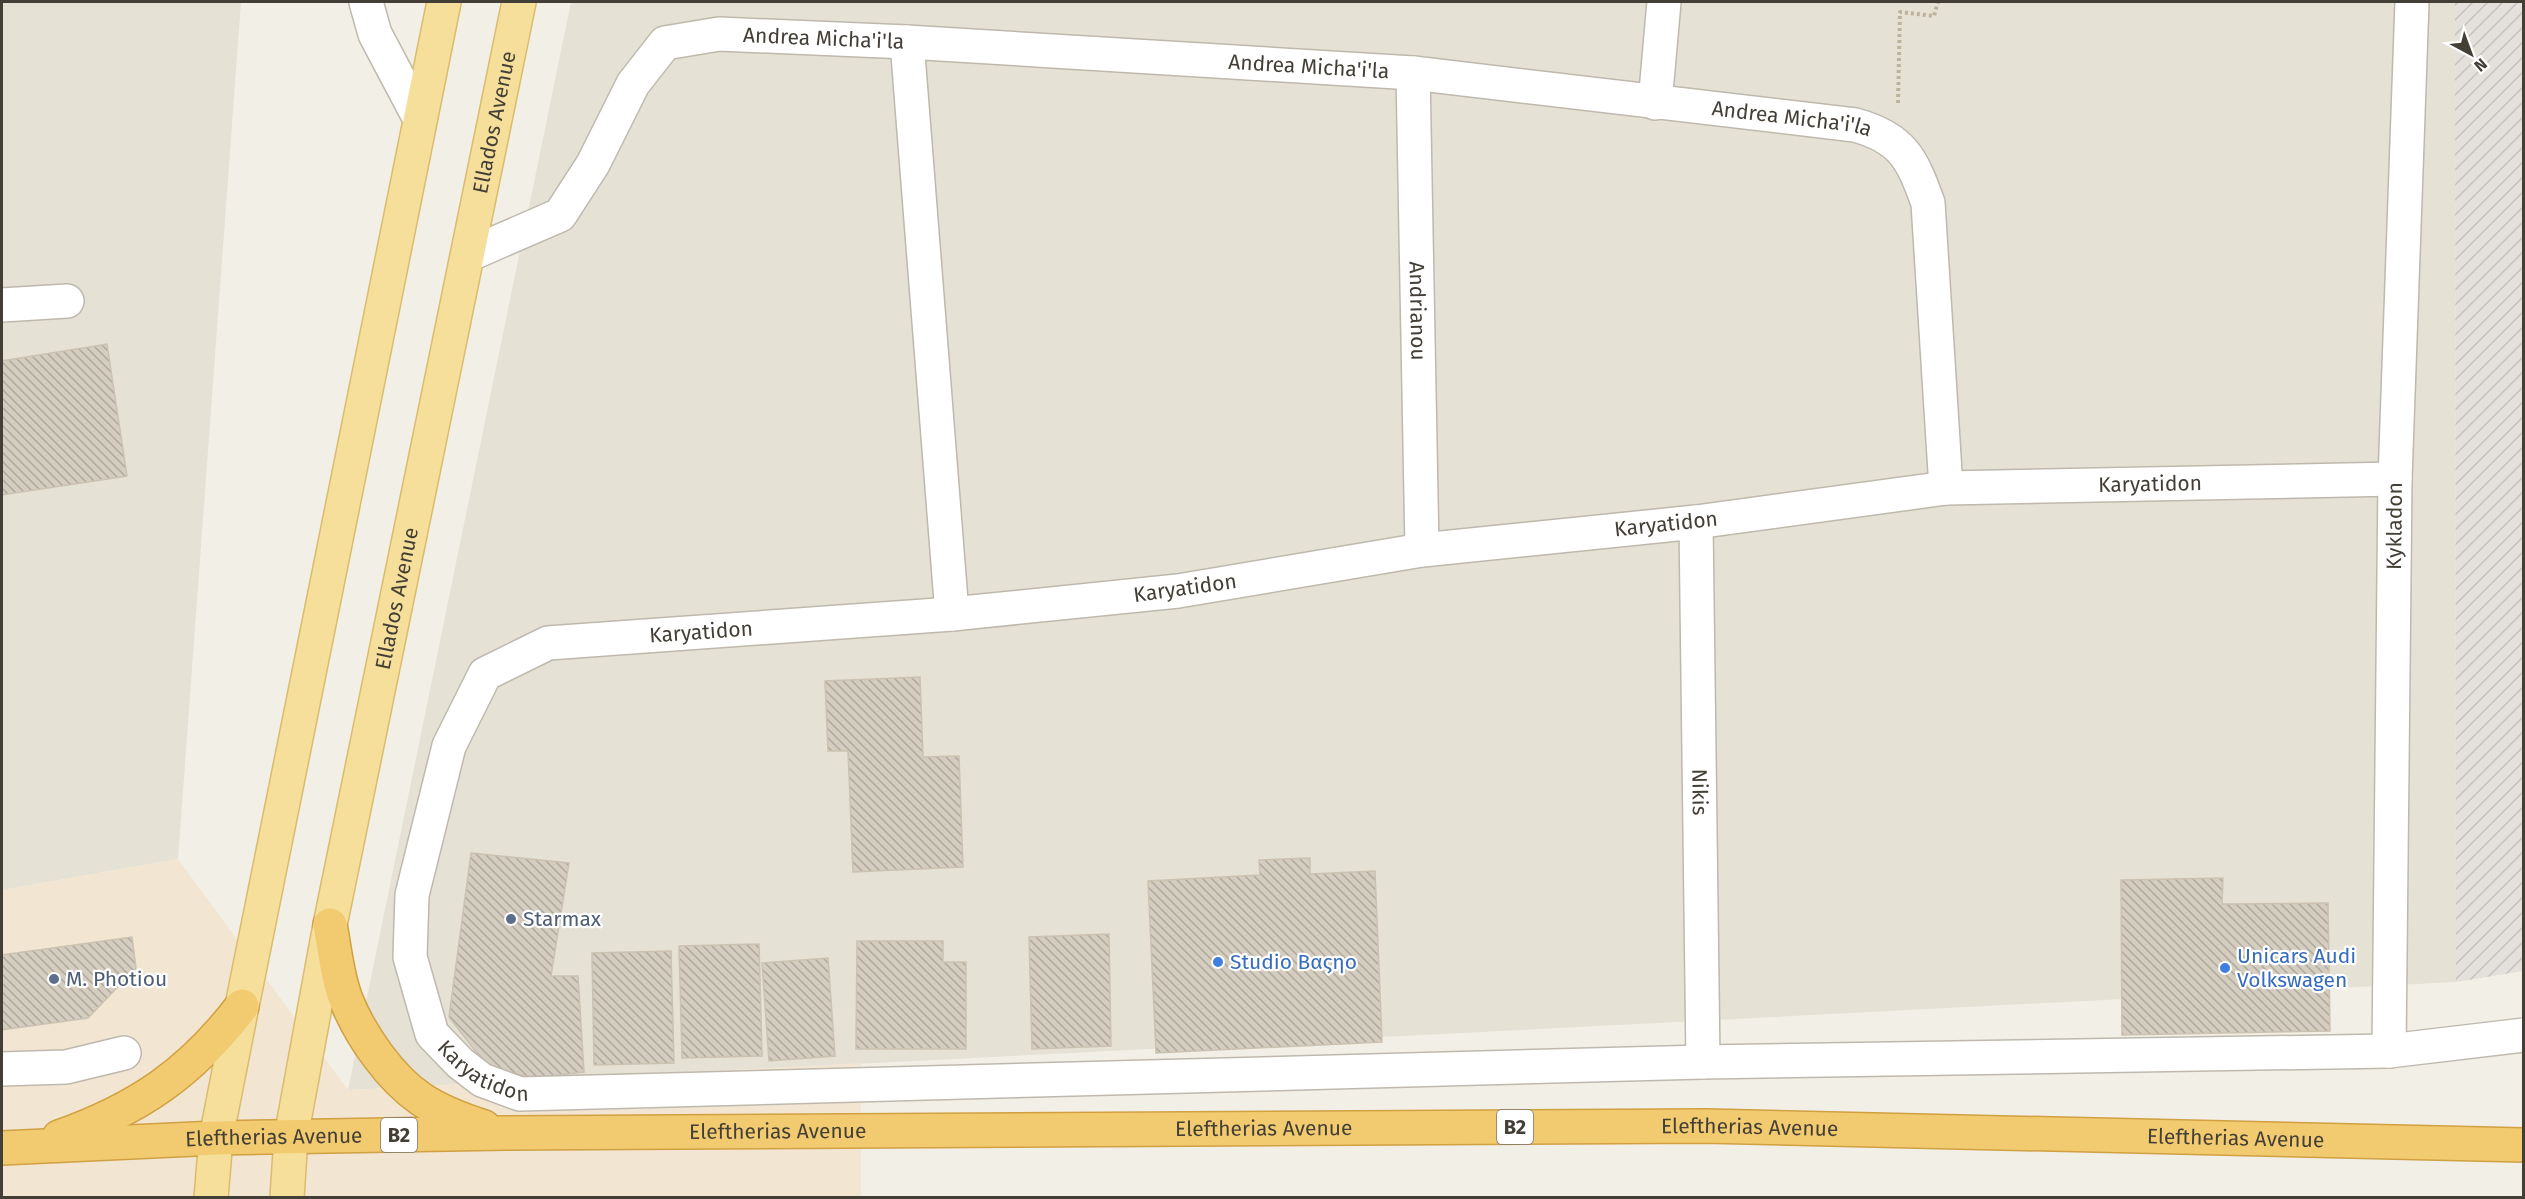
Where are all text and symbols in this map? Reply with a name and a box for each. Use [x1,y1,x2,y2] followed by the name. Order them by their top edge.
[743,22,905,55] street label: Andrea Micha'i'la
[2441,24,2501,84] north arrow
[467,49,522,196] street label: Ellados Avenue
[1228,49,1390,85] street label: Andrea Micha'i'la
[2470,54,2491,76] text: N
[1710,95,1876,143] street label: Andrea Micha'i'la
[1404,261,1431,361] street label: Andrianou
[2098,470,2202,498] street label: Karyatidon
[2381,482,2408,570] street label: Kykladon
[1613,506,1719,542] street label: Karyatidon
[370,525,424,672] street label: Ellados Avenue
[1132,568,1238,608] street label: Karyatidon
[648,615,754,649] street label: Karyatidon
[1686,768,1713,816] street label: Nikis
[523,906,602,932] place label: Starmax
[504,912,518,926] marker: Starmax
[2237,943,2356,993] place label: Unicars Audi Volkswagen
[1230,949,1357,975] place label: Studio Βαςηο
[1211,955,1225,969] marker: Studio Βαςηο
[2218,961,2232,975] marker: Unicars Audi Volkswagen
[66,966,167,992] place label: M. Photiou
[47,972,61,986] marker: M. Photiou
[432,1035,529,1107] street label: Karyatidon
[1497,1110,1533,1144] road number: B2
[1661,1113,1839,1142] street label: Eleftherias Avenue
[1175,1115,1352,1142] street label: Eleftherias Avenue
[381,1118,417,1152] road number: B2
[689,1118,867,1145] street label: Eleftherias Avenue
[184,1122,363,1152] street label: Eleftherias Avenue
[2147,1123,2325,1153] street label: Eleftherias Avenue

